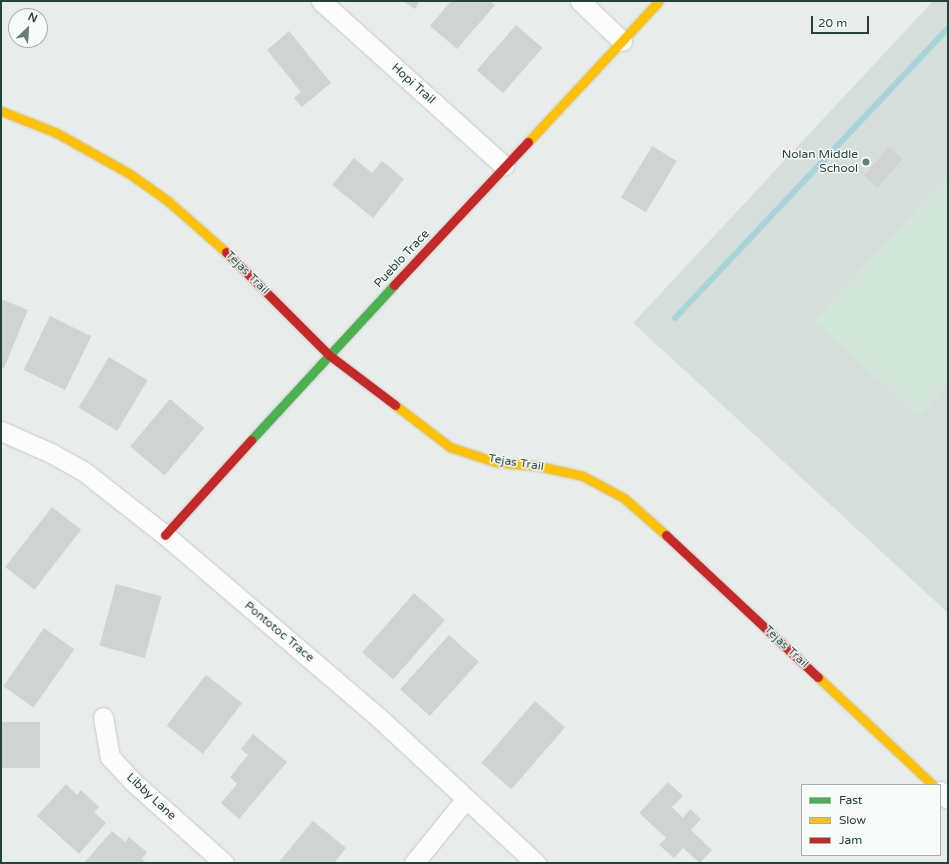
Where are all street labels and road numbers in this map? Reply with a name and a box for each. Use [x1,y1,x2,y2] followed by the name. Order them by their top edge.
[388,61,438,107] street label: Hopi Trail
[371,227,433,291] street label: Pueblo Trace
[222,248,272,298] street label: Tejas Trail
[487,452,545,474] street label: Tejas Trail
[241,599,317,665] street label: Pontotoc Trace
[761,623,811,671] street label: Tejas Trail
[123,770,179,824] street label: Libby Lane

